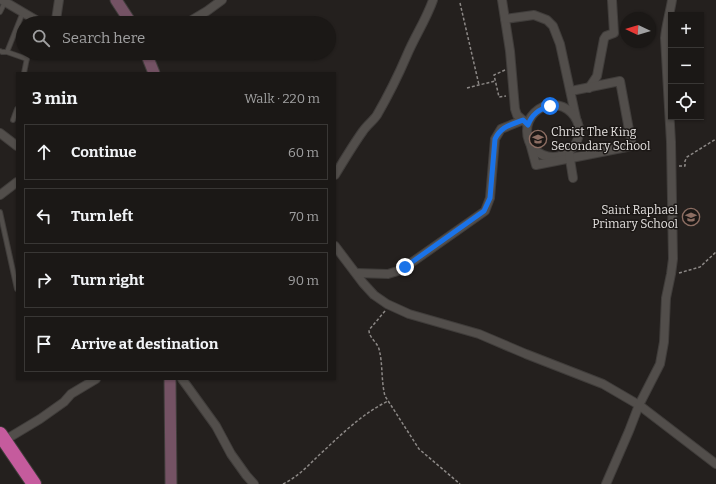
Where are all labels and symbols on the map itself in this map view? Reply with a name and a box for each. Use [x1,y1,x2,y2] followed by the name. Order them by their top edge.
[620,12,656,48] north arrow
[541,97,559,115] route start
[551,125,651,153] place label: Christ The King Secondary School
[528,129,548,149] school or university icon: Christ The King Secondary School
[592,203,679,231] place label: Saint Raphael Primary School
[681,207,701,227] school or university icon: Saint Raphael Primary School
[396,258,414,276] route end

